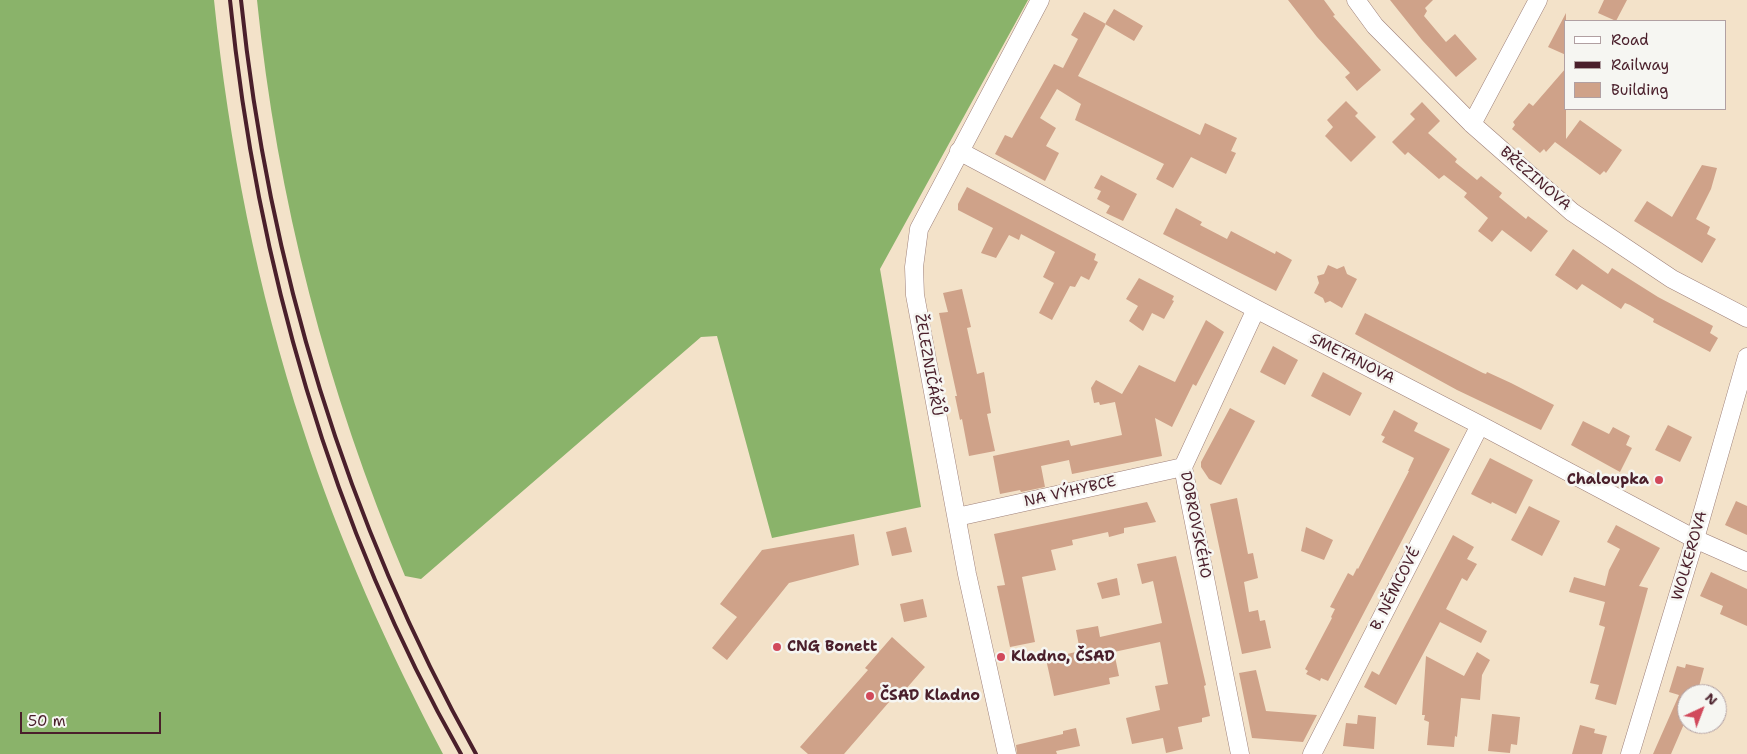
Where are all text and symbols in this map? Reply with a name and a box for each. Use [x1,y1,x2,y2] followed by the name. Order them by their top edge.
[1564,20,1727,110] legend
[1611,30,1649,50] text: Road
[1611,55,1669,75] text: Railway
[1611,80,1668,100] text: Building
[1496,143,1574,215] street label: BŘEZINOVA
[910,312,946,418] street label: ŽELEZNIČÁŘŮ
[1307,330,1397,388] street label: SMETANOVA
[1176,470,1214,580] street label: DOBROVSKÉHO
[1567,471,1649,489] place label: Chaloupka
[1022,473,1118,511] street label: NA VÝHYBCE
[1653,474,1665,486] marker: Chaloupka
[1669,509,1711,603] street label: WOLKEROVA
[1367,544,1425,634] street label: B. NĚMCOVÉ
[787,638,877,656] place label: CNG Bonett
[771,641,783,653] marker: CNG Bonett
[1011,648,1115,666] place label: Kladno, ČSAD
[995,651,1007,663] marker: Kladno, ČSAD
[1677,684,1727,734] north arrow
[880,687,980,705] place label: ČSAD Kladno
[1701,688,1722,709] text: N
[864,690,876,702] marker: ČSAD Kladno
[22,702,164,734] scale bar
[28,711,66,731] text: 50 m

